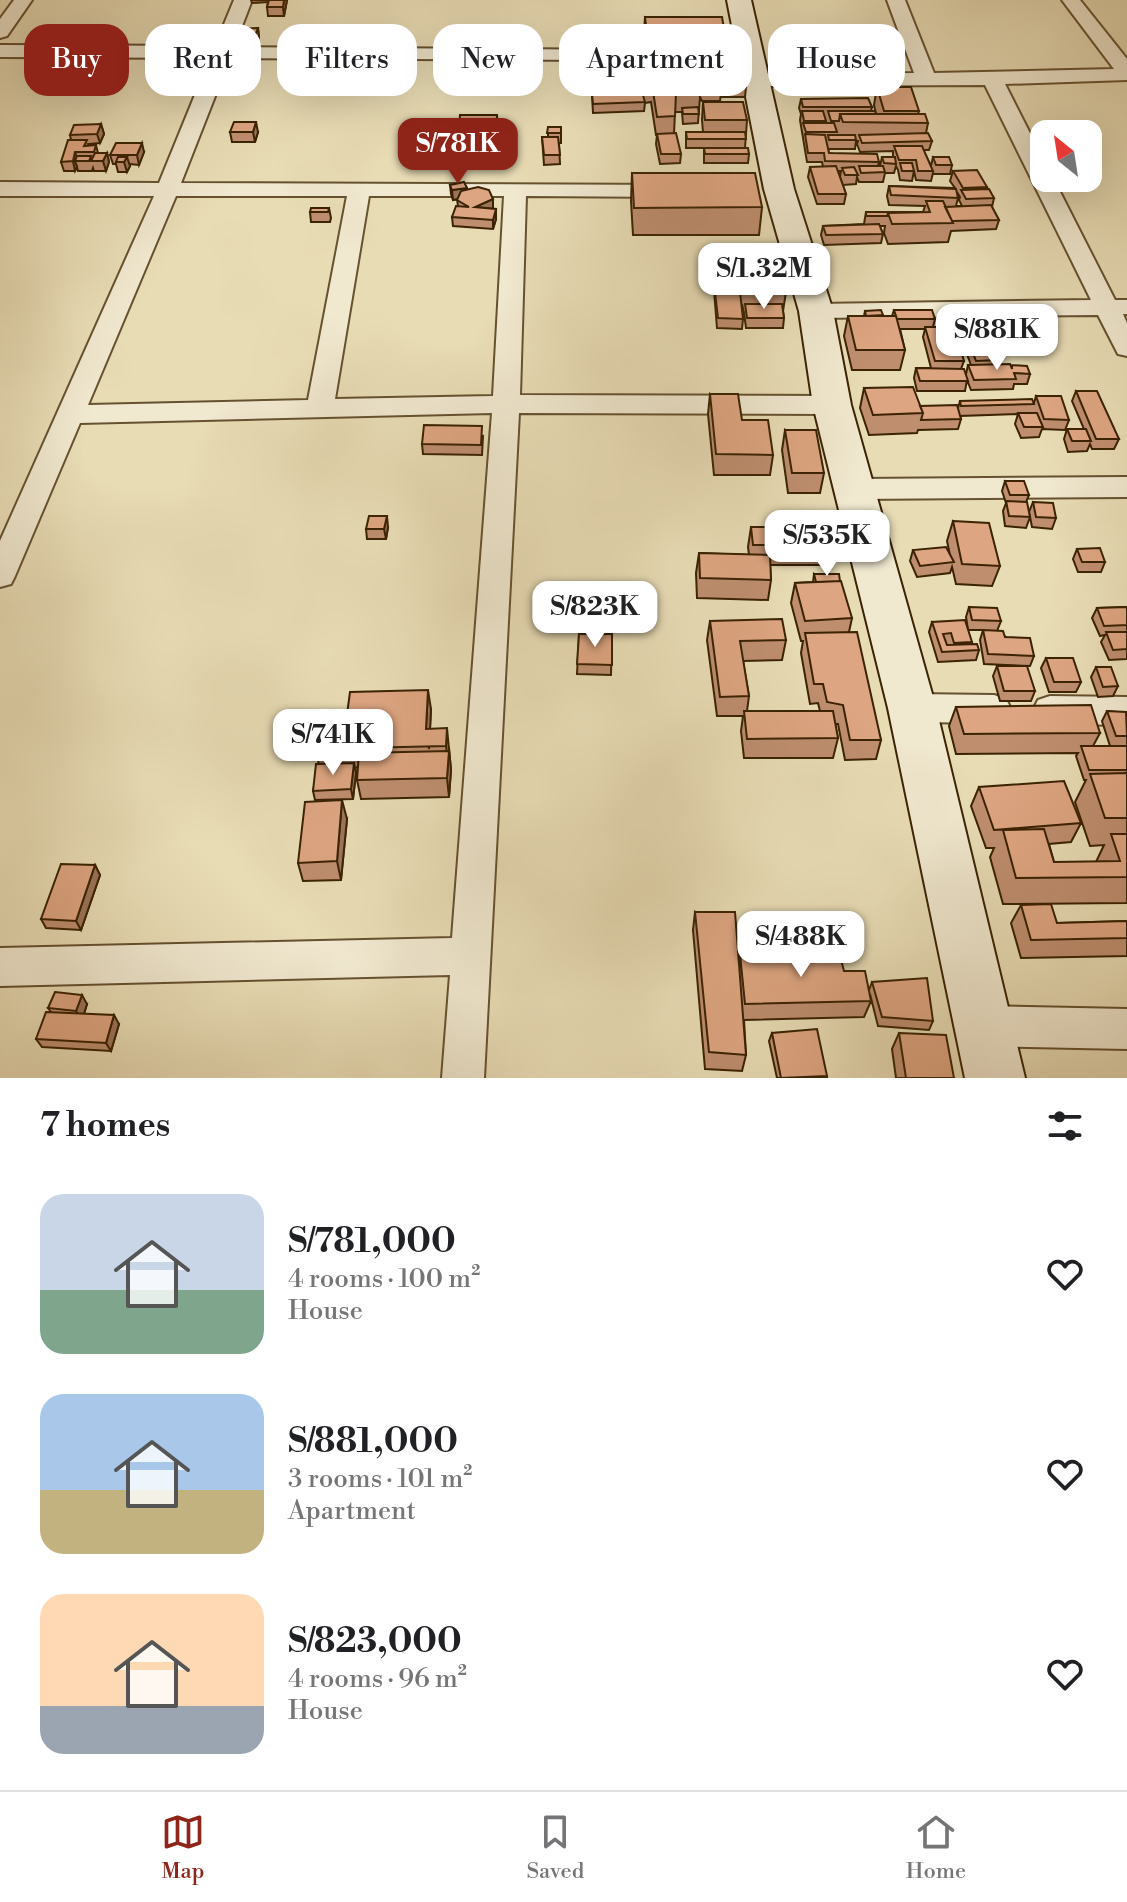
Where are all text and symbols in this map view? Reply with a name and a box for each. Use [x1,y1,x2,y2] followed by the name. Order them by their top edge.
[24,24,129,96] chip: Buy
[145,24,261,96] chip: Rent
[277,24,417,96] chip: Filters
[433,24,543,96] chip: New
[559,24,752,96] chip: Apartment
[768,24,905,96] chip: House
[393,118,523,186] pin: S/781K
[1030,120,1102,192] north arrow
[1030,120,1102,192] map controls
[416,128,500,160] text: S/781K
[690,243,838,311] pin: S/1.32M
[716,253,812,285] text: S/1.32M
[932,304,1062,372] pin: S/881K
[954,314,1040,346] text: S/881K
[762,510,892,578] pin: S/535K
[783,520,871,552] text: S/535K
[530,581,660,649] pin: S/823K
[550,591,640,623] text: S/823K
[268,709,398,777] pin: S/741K
[291,719,375,751] text: S/741K
[736,911,866,979] pin: S/488K
[755,921,847,953] text: S/488K
[1043,1104,1087,1148] icon: filters
[40,1105,170,1147] text: 7 homes
[288,1221,456,1263] text: S/781,000
[104,1226,200,1322] icon: home
[1043,1252,1087,1296] icon: heart
[288,1263,480,1295] text: 4 rooms · 100 m²
[288,1295,363,1327] text: House
[288,1421,458,1463] text: S/881,000
[104,1426,200,1522] icon: home
[1043,1452,1087,1496] icon: heart
[288,1463,472,1495] text: 3 rooms · 101 m²
[288,1495,416,1527] text: Apartment
[288,1621,462,1663] text: S/823,000
[104,1626,200,1722] icon: home
[1043,1652,1087,1696] icon: heart
[288,1663,467,1695] text: 4 rooms · 96 m²
[288,1695,363,1727] text: House
[161,1810,205,1885] tab: Map
[526,1810,584,1885] tab: Saved
[906,1810,966,1885] tab: Home

